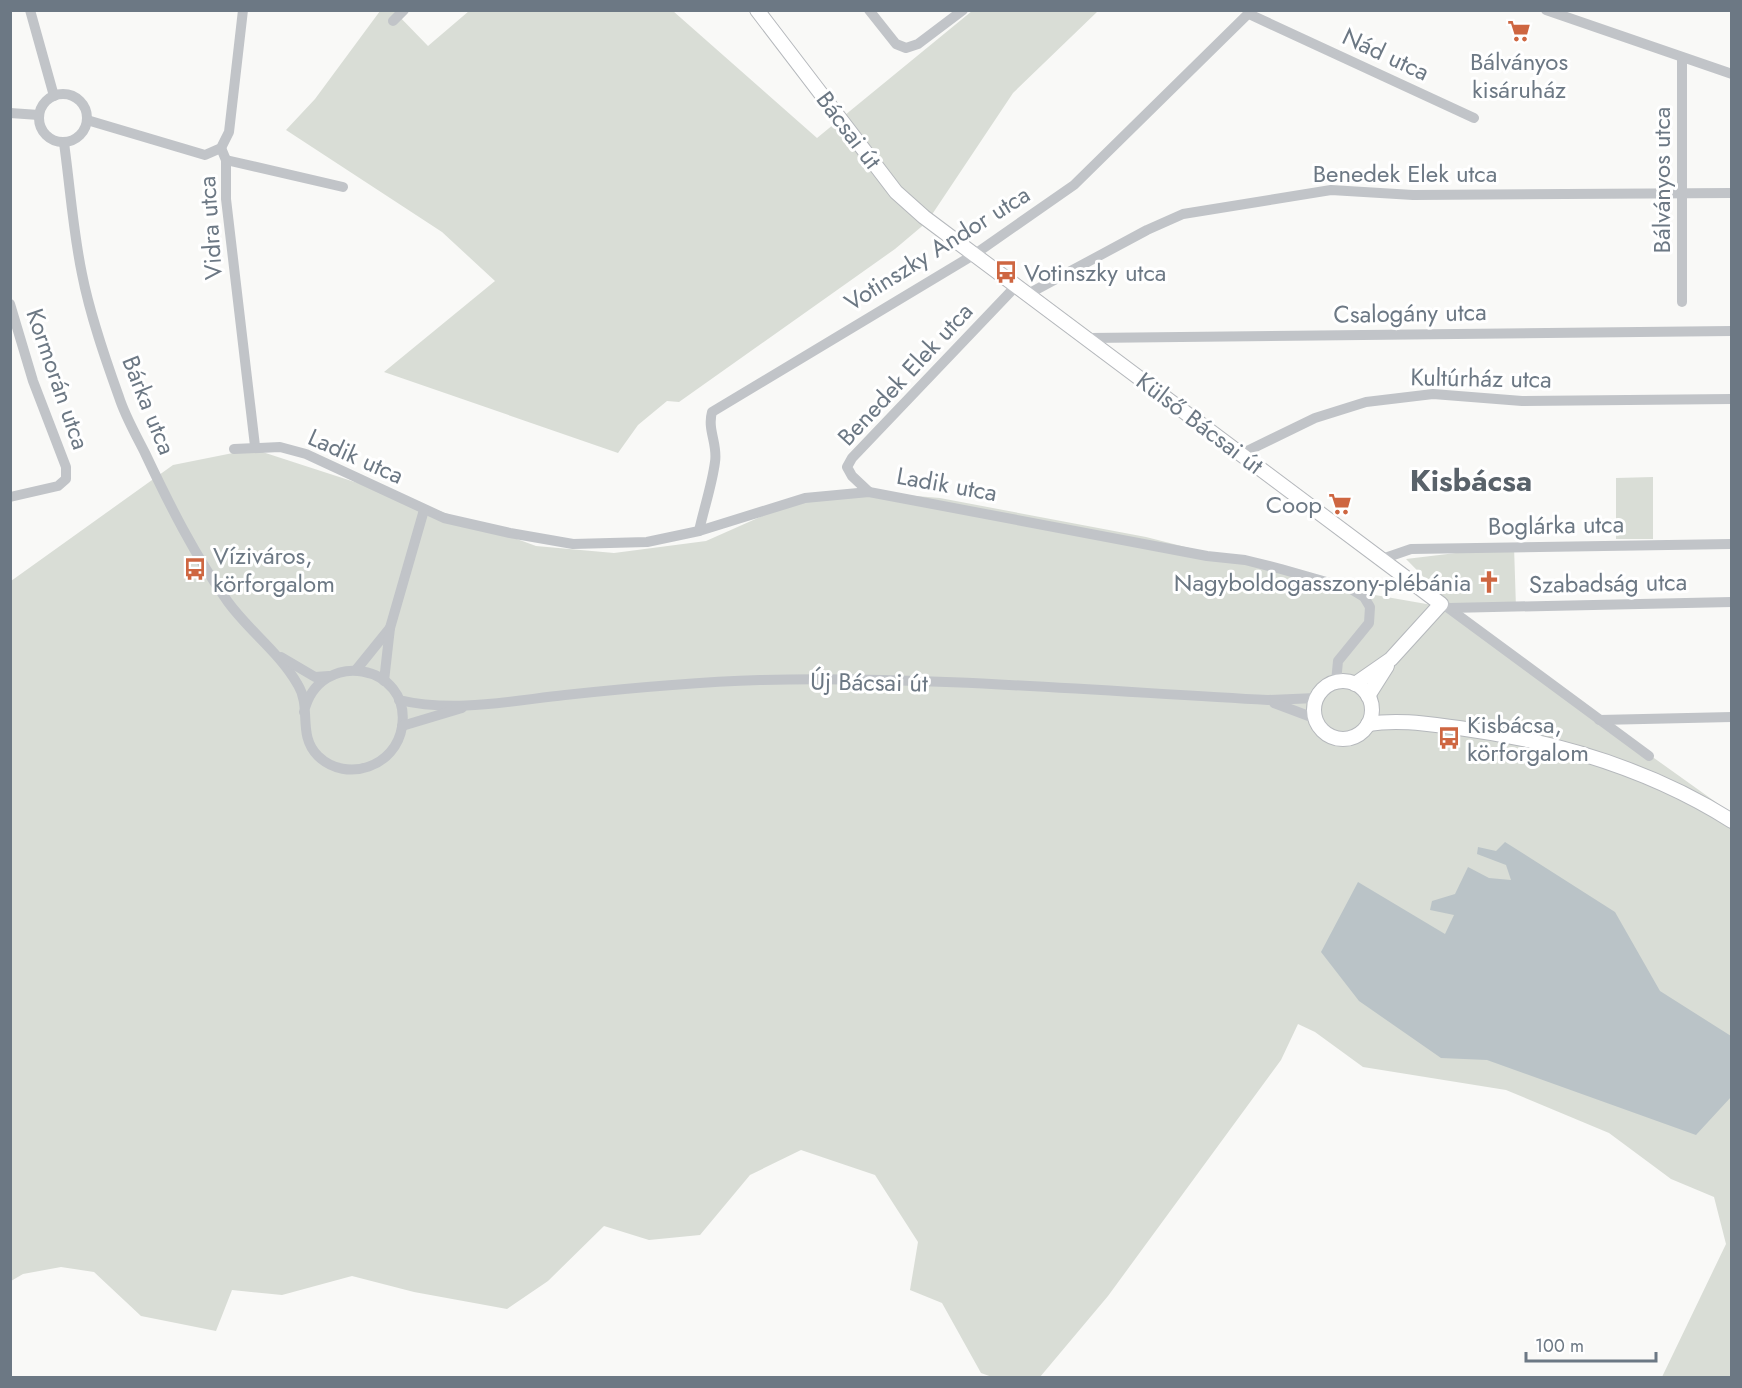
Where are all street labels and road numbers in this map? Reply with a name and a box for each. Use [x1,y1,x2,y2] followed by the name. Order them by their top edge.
[1337,19,1435,89] street label: Nád utca
[808,84,890,176] street label: Bácsai út
[1644,107,1679,253] street label: Bálványos utca
[1313,156,1497,191] street label: Benedek Elek utca
[189,175,231,281] street label: Vidra utca
[837,177,1037,319] street label: Votinszky Andor utca
[1333,294,1487,332] street label: Csalogány utca
[829,295,981,453] street label: Benedek Elek utca
[18,304,98,454] street label: Kormorán utca
[113,350,185,460] street label: Bárka utca
[1410,359,1552,397] street label: Kultúrház utca
[1129,364,1271,483] street label: Külső Bácsai út
[303,419,409,493] street label: Ladik utca
[894,458,1000,510] street label: Ladik utca
[1488,506,1624,544] street label: Boglárka utca
[1529,564,1687,602] street label: Szabadság utca
[810,663,928,701] street label: Új Bácsai út

